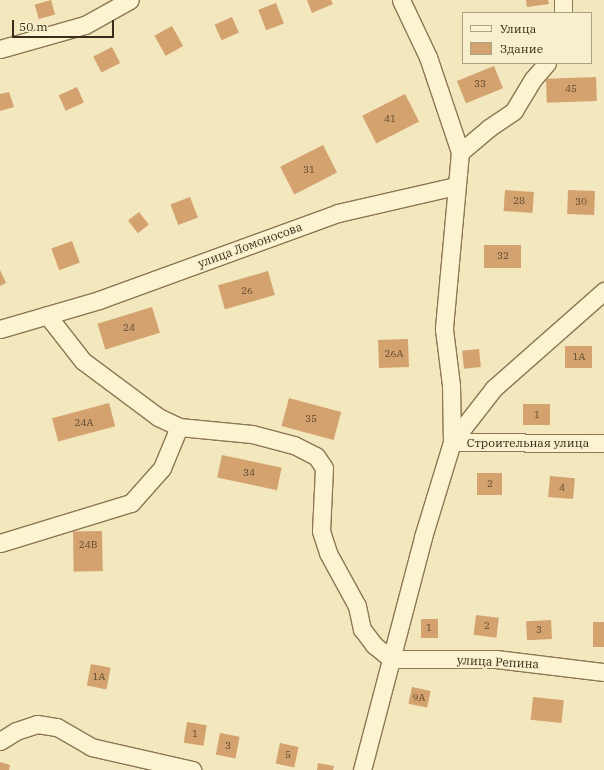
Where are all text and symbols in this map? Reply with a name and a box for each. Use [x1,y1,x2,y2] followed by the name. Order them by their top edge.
[14,12,116,38] scale bar
[462,12,592,64] legend
[19,19,48,34] text: 50 m
[500,21,536,36] text: Улица
[500,41,543,56] text: Здание
[474,78,486,90] house number: 33
[565,83,577,95] house number: 45
[384,113,396,125] house number: 41
[303,164,315,176] house number: 31
[513,195,525,207] house number: 28
[575,196,587,208] house number: 30
[196,219,304,271] street label: улица Ломоносова
[497,250,509,262] house number: 32
[241,285,253,297] house number: 26
[123,322,135,334] house number: 24
[385,348,403,360] house number: 26А
[573,351,585,363] house number: 1А
[534,409,540,421] house number: 1
[305,413,317,425] house number: 35
[75,417,93,429] house number: 24А
[467,436,589,450] street label: Строительная улица
[243,467,255,479] house number: 34
[487,478,493,490] house number: 2
[559,482,565,494] house number: 4
[79,539,97,551] house number: 24В
[484,620,490,632] house number: 2
[426,622,432,634] house number: 1
[536,624,542,636] house number: 3
[457,653,539,671] street label: улица Репина
[93,671,105,683] house number: 1А
[413,692,425,704] house number: 9А
[192,728,198,740] house number: 1
[225,740,231,752] house number: 3
[285,749,291,761] house number: 5

